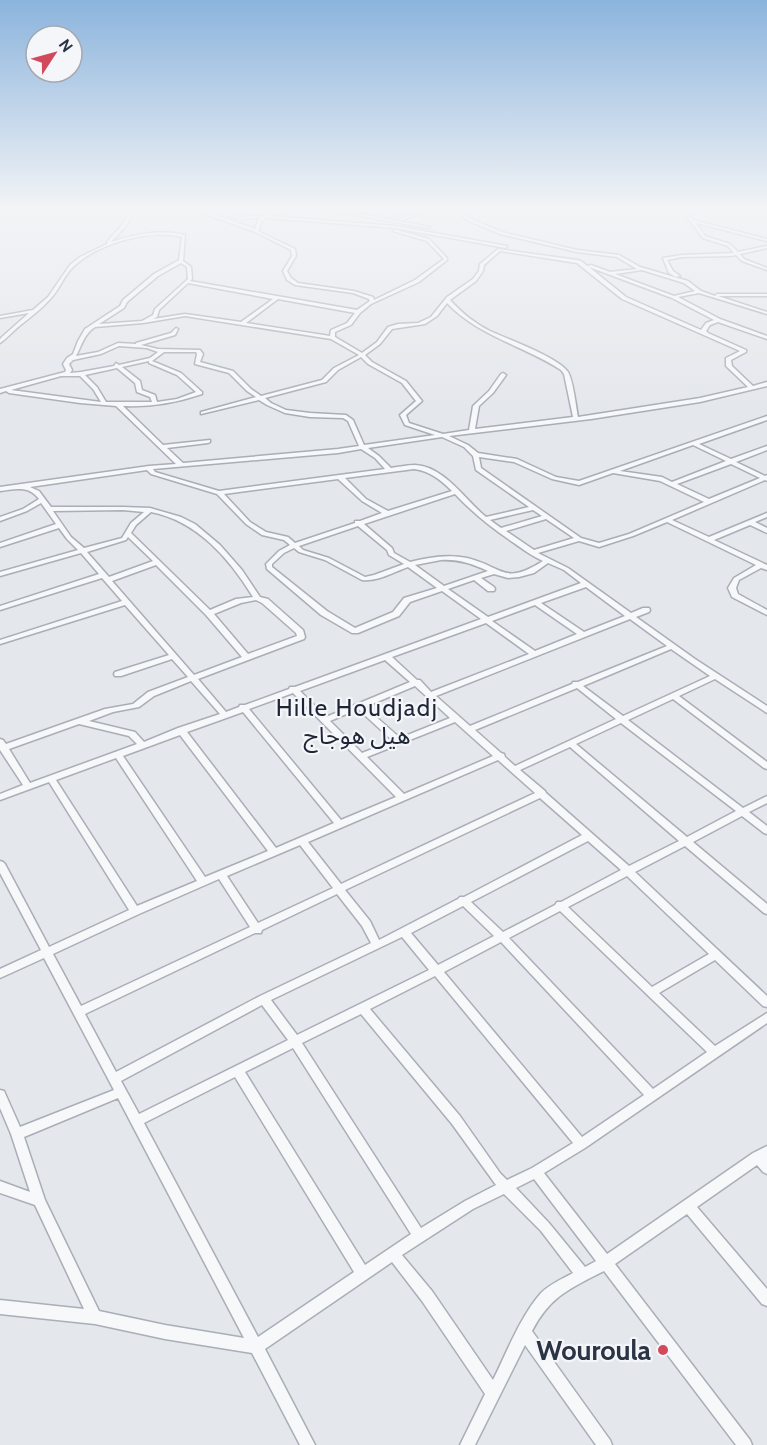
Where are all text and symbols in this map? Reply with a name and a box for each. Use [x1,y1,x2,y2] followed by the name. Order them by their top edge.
[24,24,84,84] north arrow
[55,35,77,56] text: N
[276,693,438,753] district label: Hille Houdjadj هيل هوجاج
[536,1334,652,1367] place label: Wouroula
[656,1343,670,1357] marker: Wouroula

